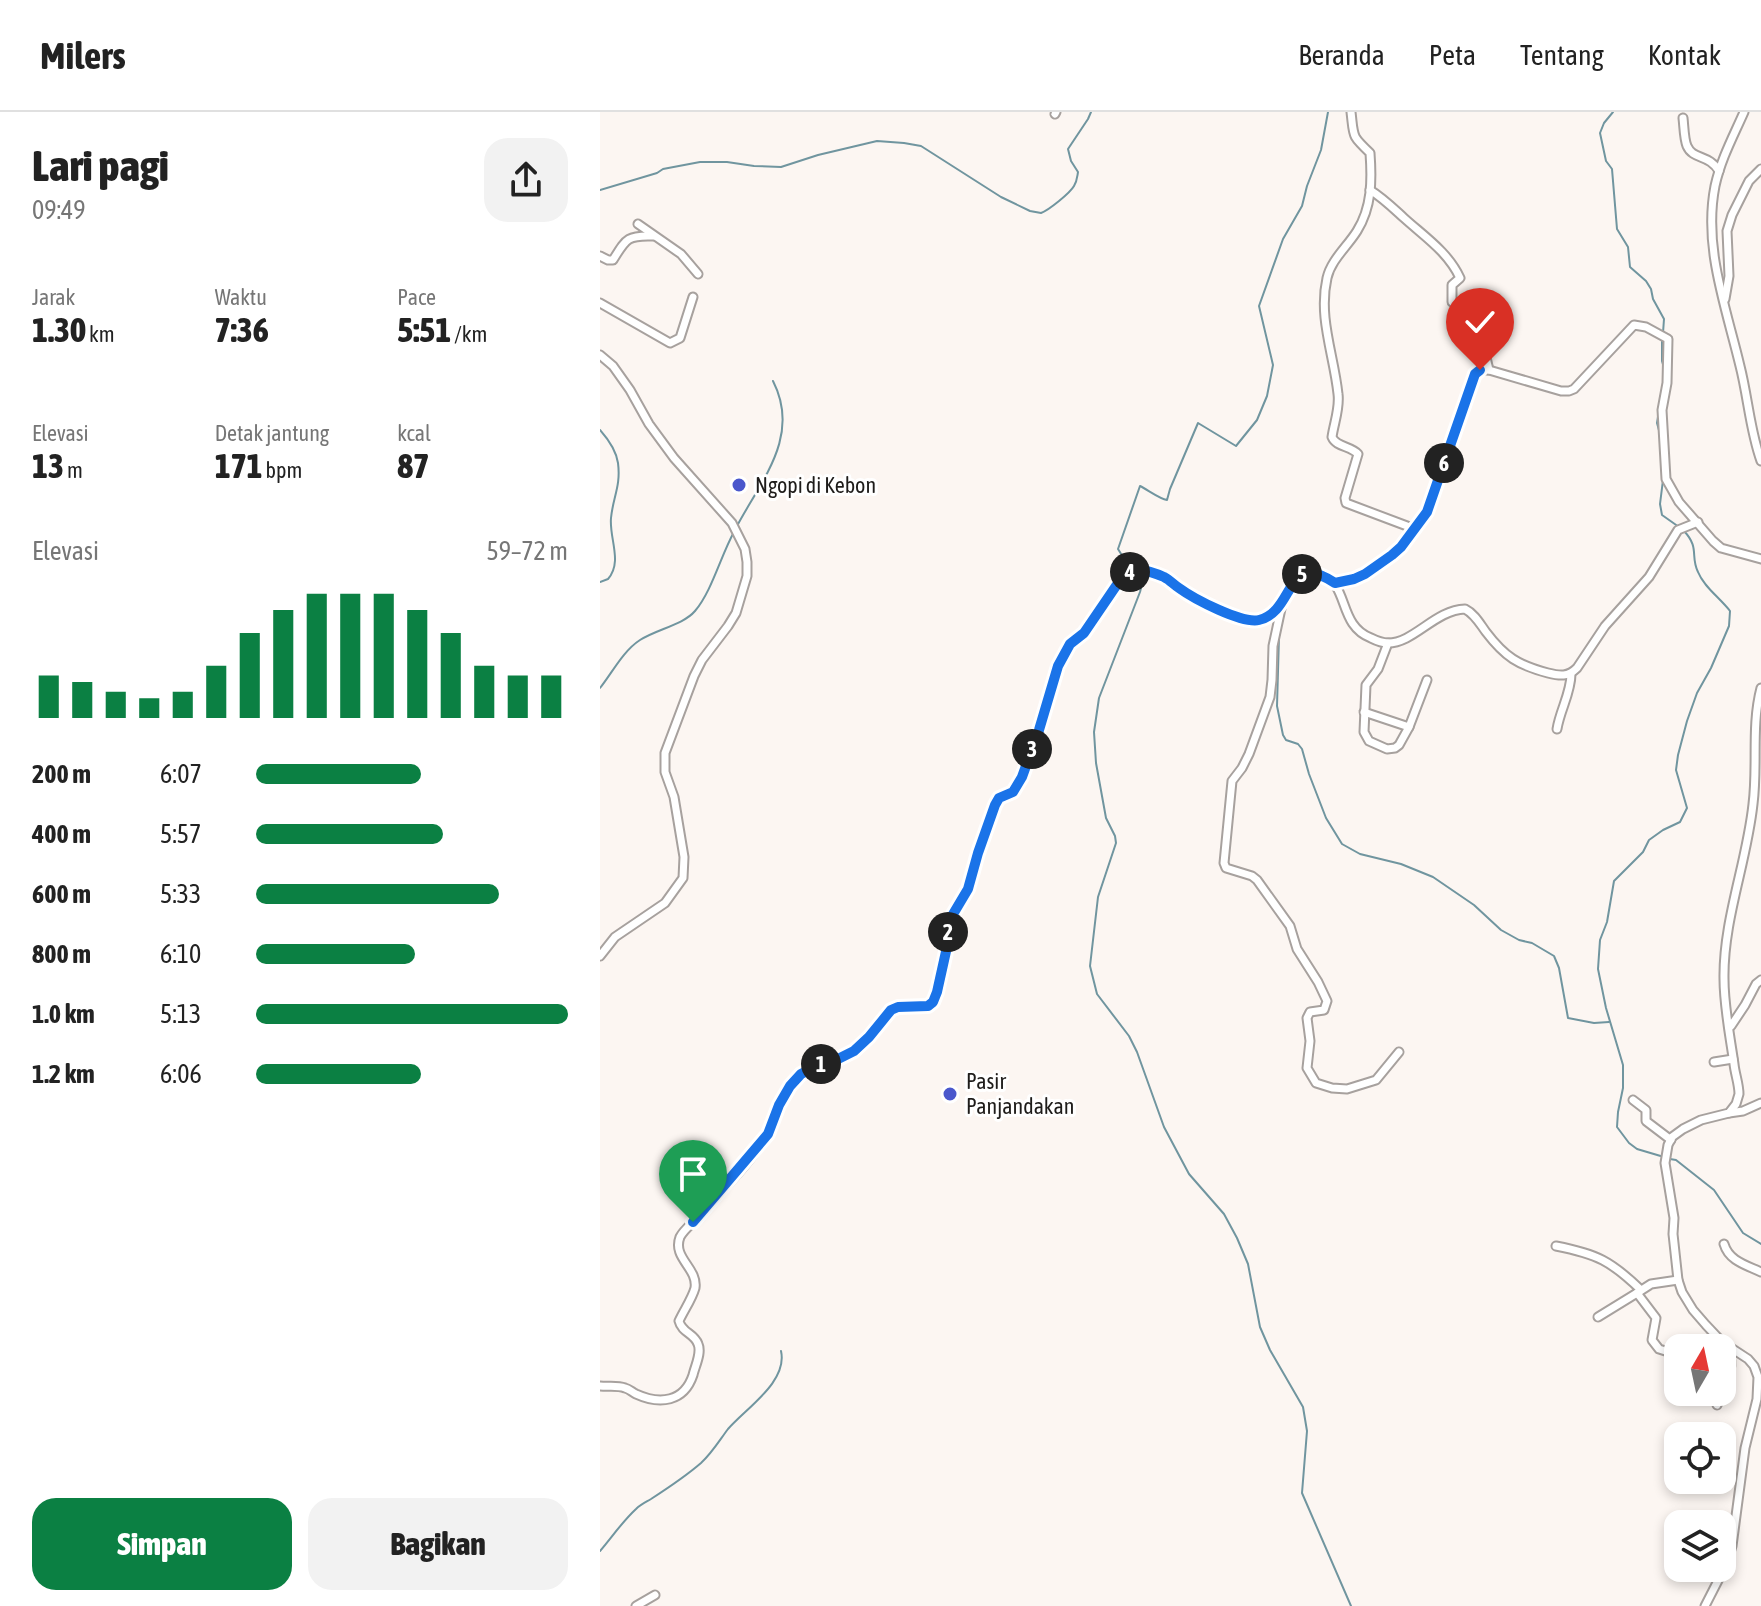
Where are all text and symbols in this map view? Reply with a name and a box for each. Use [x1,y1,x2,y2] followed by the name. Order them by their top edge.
[40,34,126,77] text: Milers
[1298,39,1385,71] text: Beranda
[1429,39,1476,71] text: Peta
[1520,39,1604,71] text: Tentang
[1648,39,1721,71] text: Kontak
[484,138,568,222] button: share
[32,140,169,190] text: Lari pagi
[32,195,86,225] text: 09:49
[32,284,75,310] text: Jarak
[215,284,267,310] text: Waktu
[397,284,436,310] text: Pace
[1446,288,1514,370] pin
[1458,300,1502,344] icon: check
[32,310,86,349] text: 1.30
[215,310,269,349] text: 7:36
[397,310,451,349] text: 5:51
[86,321,115,347] text: km
[451,321,487,347] text: /km
[32,420,89,446] text: Elevasi
[215,420,329,446] text: Detak jantung
[397,420,431,446] text: kcal
[1424,443,1464,483] pin: 6
[32,446,64,485] text: 13
[215,446,263,485] text: 171
[397,446,429,485] text: 87
[1439,450,1449,476] text: 6
[64,457,83,483] text: m
[263,457,302,483] text: bpm
[755,472,876,498] place label: Ngopi di Kebon
[730,476,748,494] marker: Ngopi di Kebon
[32,536,99,566] text: Elevasi
[486,536,568,566] text: 59–72 m
[1110,552,1150,592] pin: 4
[1282,554,1322,594] pin: 5
[1125,559,1135,585] text: 4
[1297,561,1307,587] text: 5
[1012,729,1052,769] pin: 3
[1027,736,1037,762] text: 3
[32,759,91,789] text: 200 m
[160,759,202,789] text: 6:07
[32,819,91,849] text: 400 m
[160,819,201,849] text: 5:57
[32,879,91,909] text: 600 m
[160,879,201,909] text: 5:33
[928,912,968,952] pin: 2
[943,919,953,945] text: 2
[32,939,91,969] text: 800 m
[160,939,201,969] text: 6:10
[32,999,95,1029] text: 1.0 km
[160,999,201,1029] text: 5:13
[801,1044,841,1084] pin: 1
[816,1051,826,1077] text: 1
[32,1059,95,1089] text: 1.2 km
[160,1059,202,1089] text: 6:06
[966,1068,1074,1119] place label: Pasir Panjandakan
[941,1085,959,1103] marker: Pasir Panjandakan
[659,1140,727,1222] pin
[671,1152,715,1196] icon: arrive
[1664,1334,1736,1406] north arrow
[1664,1334,1736,1582] map controls
[1664,1422,1736,1494] button: locate
[32,1498,292,1590] button: Simpan
[308,1498,568,1590] button: Bagikan
[1664,1510,1736,1582] button: layers

